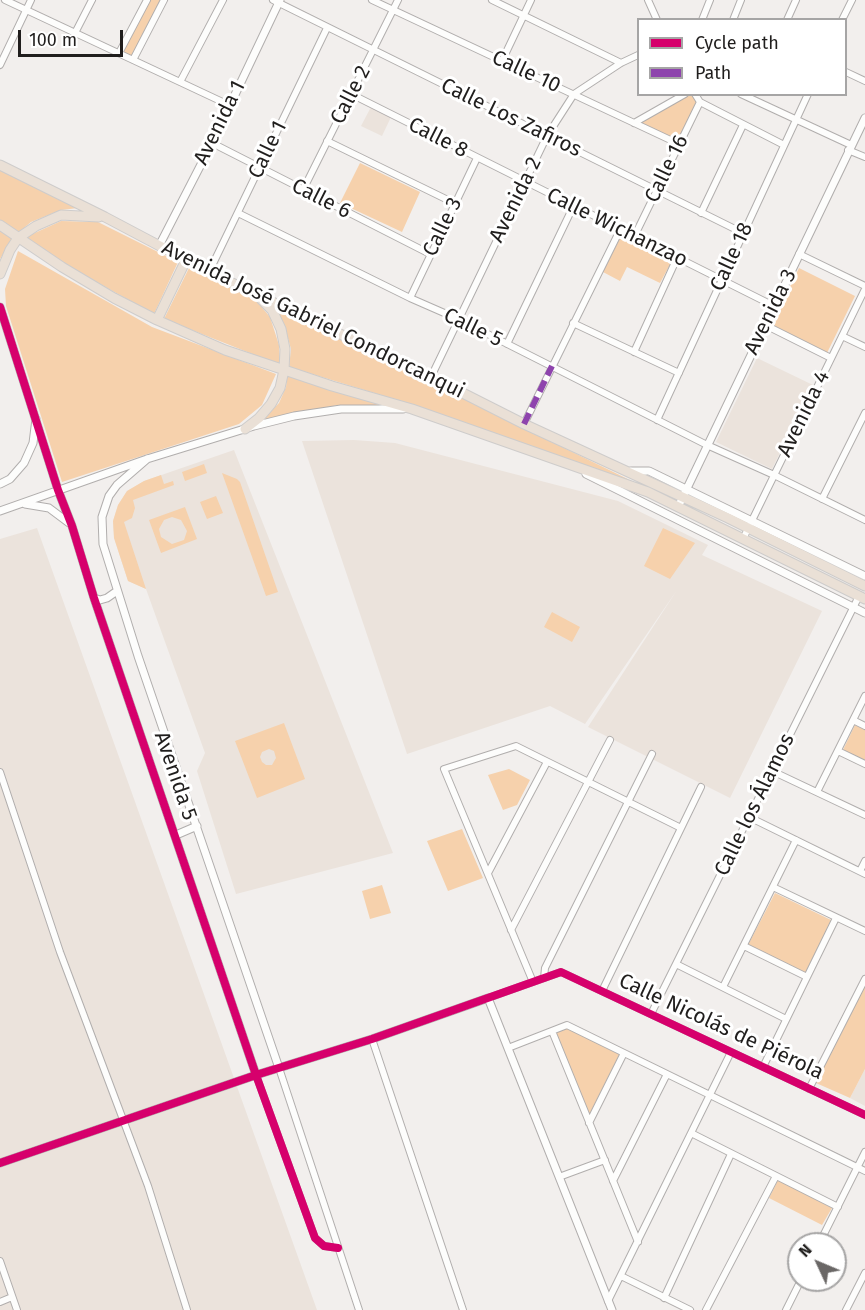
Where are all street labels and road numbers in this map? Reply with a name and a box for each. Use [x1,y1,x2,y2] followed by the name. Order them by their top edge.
[488,45,564,99] street label: Calle 10
[326,61,376,129] street label: Calle 2
[437,73,585,163] street label: Calle Los Zafiros
[189,77,251,169] street label: Avenida 1
[404,112,472,164] street label: Calle 8
[243,117,293,183] street label: Calle 1
[640,131,694,207] street label: Calle 16
[485,153,547,247] street label: Avenida 2
[287,173,355,225] street label: Calle 6
[542,183,692,273] street label: Calle Wichanzao
[418,193,468,261] street label: Calle 3
[705,219,759,295] street label: Calle 18
[157,236,469,404] street label: Avenida José Gabriel Condorcanqui
[740,265,802,359] street label: Avenida 3
[439,303,507,353] street label: Calle 5
[772,367,836,461] street label: Avenida 4
[148,728,202,824] street label: Avenida 5
[710,730,800,880] street label: Calle los Álamos
[615,968,827,1086] street label: Calle Nicolás de Piérola

